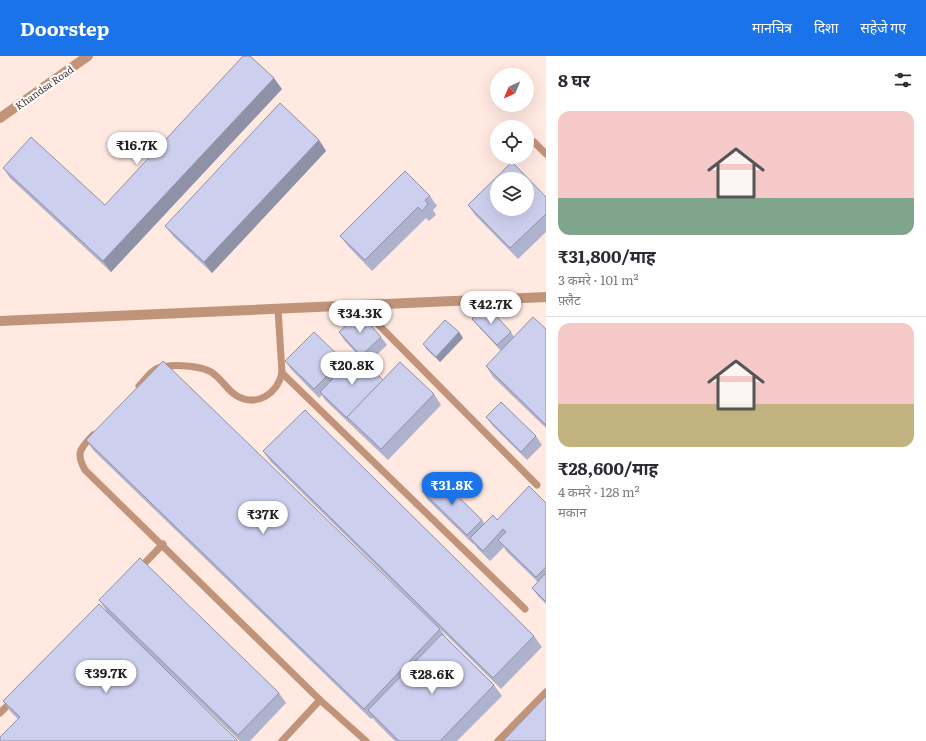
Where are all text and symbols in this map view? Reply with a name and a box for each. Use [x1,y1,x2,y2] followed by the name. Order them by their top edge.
[20,14,109,42] text: Doorstep
[752,17,792,37] text: मानचित्र
[814,17,838,37] text: दिशा
[860,17,906,37] text: सहेजे गए
[12,61,76,113] street label: Khandsa Road
[558,67,590,92] text: 8 घर
[490,68,534,112] north arrow
[490,68,534,216] map controls
[892,69,914,91] icon: filters
[490,120,534,164] button: locate
[104,132,170,166] pin: ₹16.7K
[116,135,158,154] text: ₹16.7K
[700,137,772,209] icon: home
[490,172,534,216] button: layers
[558,243,656,268] text: ₹31,800/माह
[558,270,639,289] text: 3 कमरे · 101 m²
[558,290,581,309] text: फ़्लैट
[458,291,524,325] pin: ₹42.7K
[469,294,513,313] text: ₹42.7K
[327,300,393,334] pin: ₹34.3K
[338,303,382,322] text: ₹34.3K
[700,349,772,421] icon: home
[319,352,385,386] pin: ₹20.8K
[329,355,375,374] text: ₹20.8K
[558,455,658,480] text: ₹28,600/माह
[419,472,485,506] pin: ₹31.8K
[431,475,473,494] text: ₹31.8K
[558,482,640,501] text: 4 कमरे · 128 m²
[239,501,287,535] pin: ₹37K
[558,502,586,521] text: मकान
[247,504,279,523] text: ₹37K
[73,660,139,694] pin: ₹39.7K
[399,661,465,695] pin: ₹28.6K
[84,663,128,682] text: ₹39.7K
[410,664,454,683] text: ₹28.6K

